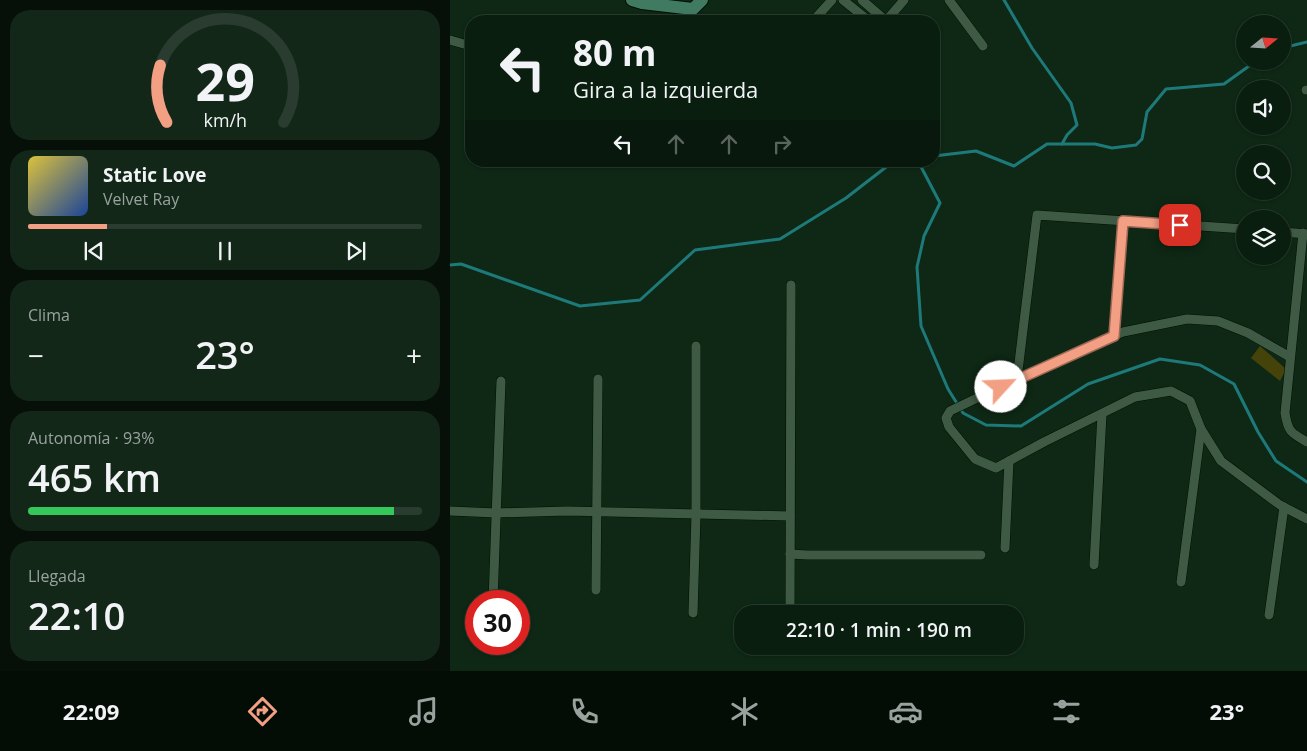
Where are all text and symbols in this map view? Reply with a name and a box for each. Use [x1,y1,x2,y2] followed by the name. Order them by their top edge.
[1236,15,1291,70] north arrow
[1236,15,1291,265] map controls
[573,29,656,76] text: 80 m
[490,35,555,100] icon: left
[195,45,255,116] text: 29
[573,74,758,104] text: Gira a la izquierda
[1236,80,1291,135] button: sound
[203,108,247,132] text: km/h
[609,130,637,158] icon: left
[662,130,690,158] icon: ahead
[715,130,743,158] icon: ahead
[768,130,796,158] icon: right
[1236,145,1291,200] button: search
[103,162,206,188] text: Static Love
[103,188,179,210] text: Velvet Ray
[1159,204,1201,246] pin
[1236,210,1291,265] button: layers
[1166,211,1194,239] icon: arrive
[80,237,108,265] icon: previous
[211,237,239,265] icon: pause
[342,237,370,265] icon: next
[28,304,70,326] text: Clima
[195,328,255,380] text: 23°
[28,336,44,374] text: −
[406,336,422,374] text: +
[974,360,1026,412] position arrow
[28,427,154,449] text: Autonomía · 93%
[28,451,161,503] text: 465 km
[28,565,86,587] text: Llegada
[28,589,125,641] text: 22:10
[465,590,530,655] speed limit sign: 30
[786,617,972,643] text: 22:10 · 1 min · 190 m
[245,694,280,729] icon: directions
[406,694,441,729] icon: music
[567,694,602,729] icon: phone
[727,694,762,729] icon: climate
[888,694,923,729] icon: car
[1049,694,1084,729] icon: filters
[63,696,119,726] text: 22:09
[1209,696,1244,726] text: 23°

